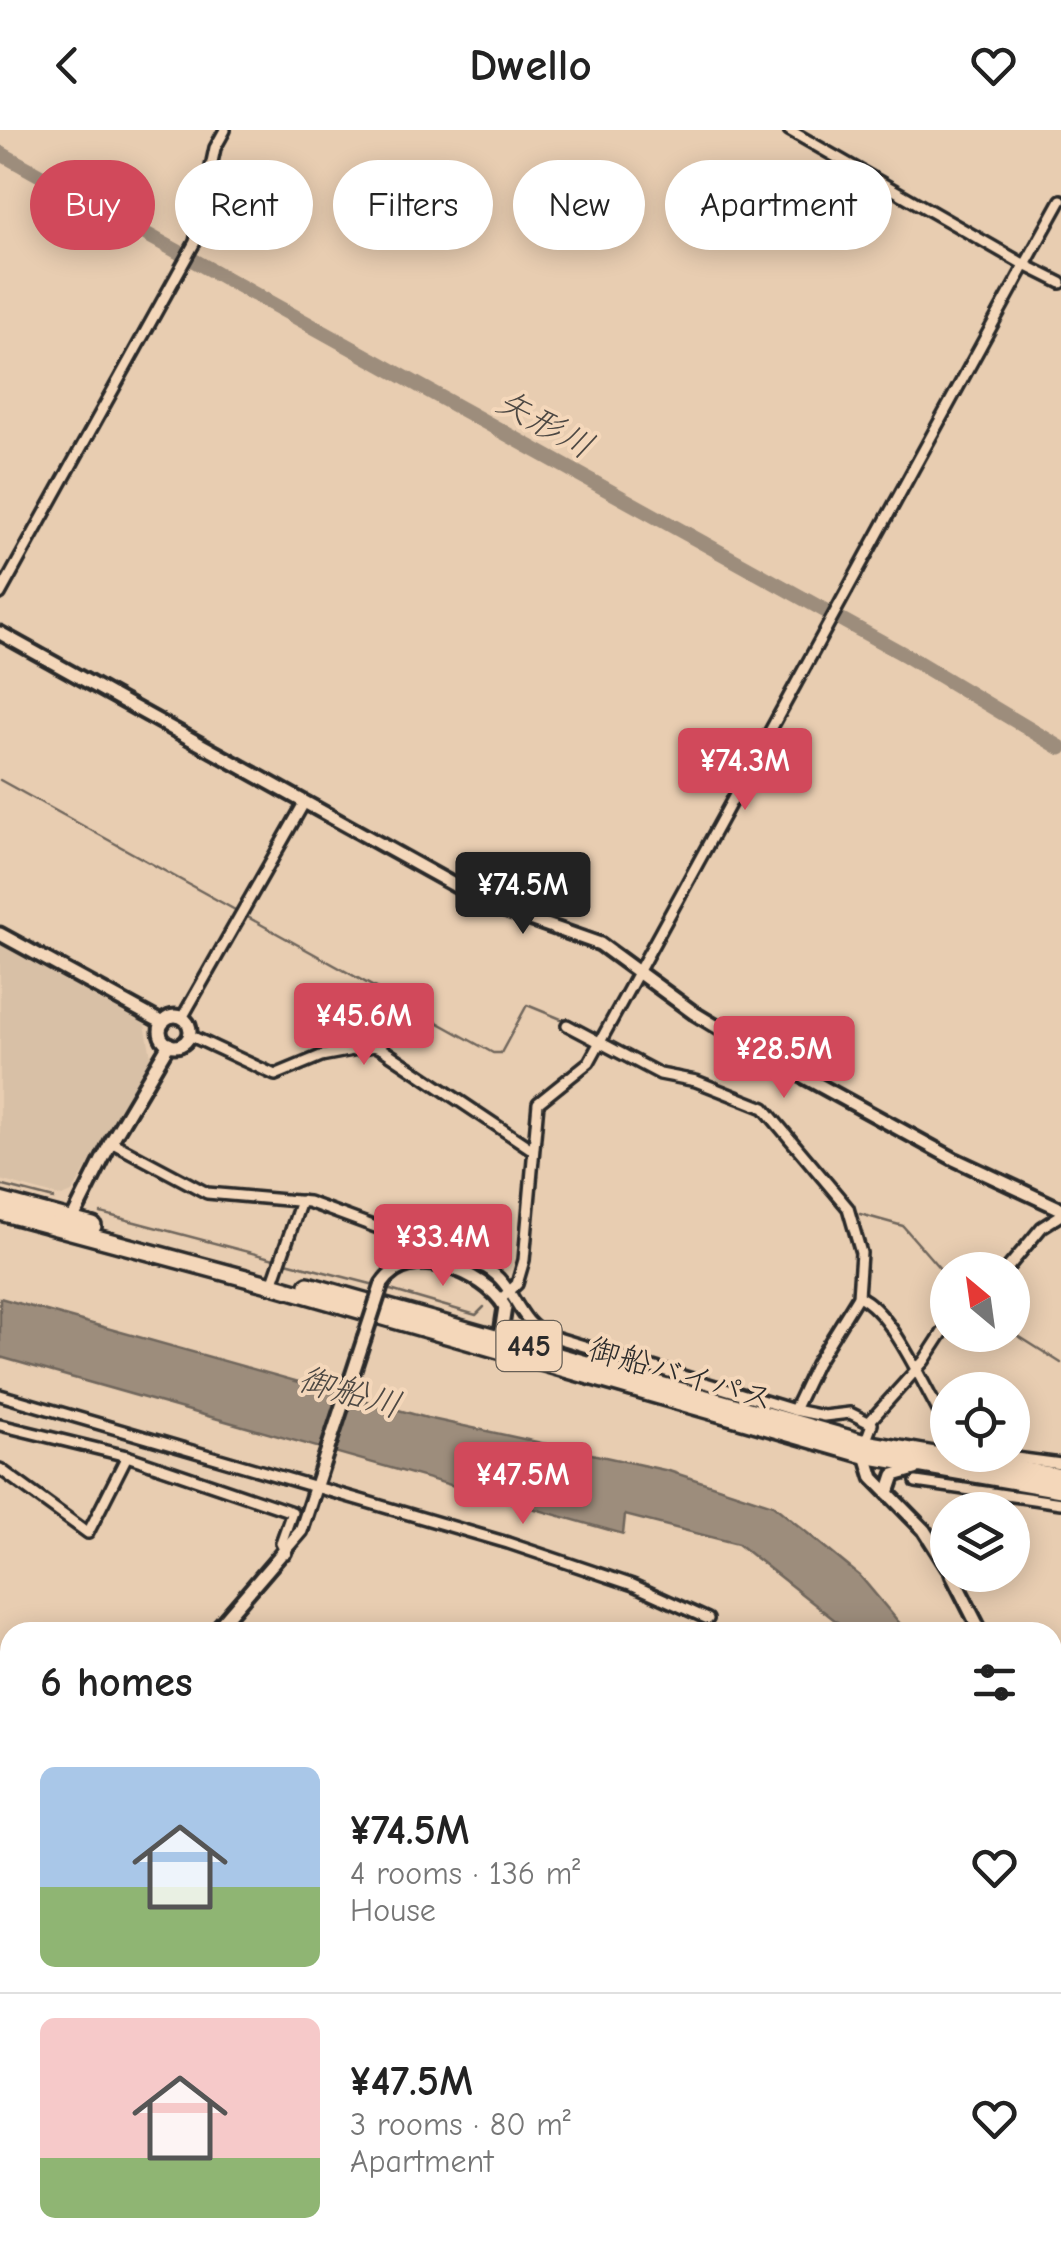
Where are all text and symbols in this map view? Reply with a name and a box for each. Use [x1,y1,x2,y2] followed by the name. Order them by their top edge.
[40,38,95,93] icon: back
[966,38,1021,93] icon: heart
[469,39,592,91] text: Dwello
[30,160,155,250] chip: Buy
[175,160,313,250] chip: Rent
[333,160,493,250] chip: Filters
[513,160,645,250] chip: New
[665,160,892,250] chip: Apartment
[489,381,601,467] water label: 矢形川
[664,728,826,813] pin: ¥74.3M
[700,742,790,779] text: ¥74.3M
[442,852,604,937] pin: ¥74.5M
[477,866,569,903] text: ¥74.5M
[283,983,445,1068] pin: ¥45.6M
[316,997,412,1034] text: ¥45.6M
[703,1016,865,1101] pin: ¥28.5M
[736,1030,832,1067] text: ¥28.5M
[362,1204,524,1289] pin: ¥33.4M
[396,1218,490,1255] text: ¥33.4M
[930,1252,1030,1352] north arrow
[930,1252,1030,1592] map controls
[496,1321,562,1371] road number: 445
[584,1330,778,1418] street label: 御船バイパス
[294,1358,406,1426] water label: 御船川
[930,1372,1030,1472] button: locate
[442,1442,604,1527] pin: ¥47.5M
[476,1456,570,1493] text: ¥47.5M
[930,1492,1030,1592] button: layers
[967,1655,1022,1710] icon: filters
[40,1658,193,1707] text: 6 homes
[350,1806,470,1855] text: ¥74.5M
[120,1807,240,1927] icon: home
[967,1840,1022,1895] icon: heart
[350,1855,580,1892] text: 4 rooms · 136 m²
[350,1892,436,1929] text: House
[350,2057,473,2106] text: ¥47.5M
[120,2058,240,2178] icon: home
[967,2091,1022,2146] icon: heart
[350,2106,571,2143] text: 3 rooms · 80 m²
[350,2143,493,2180] text: Apartment

